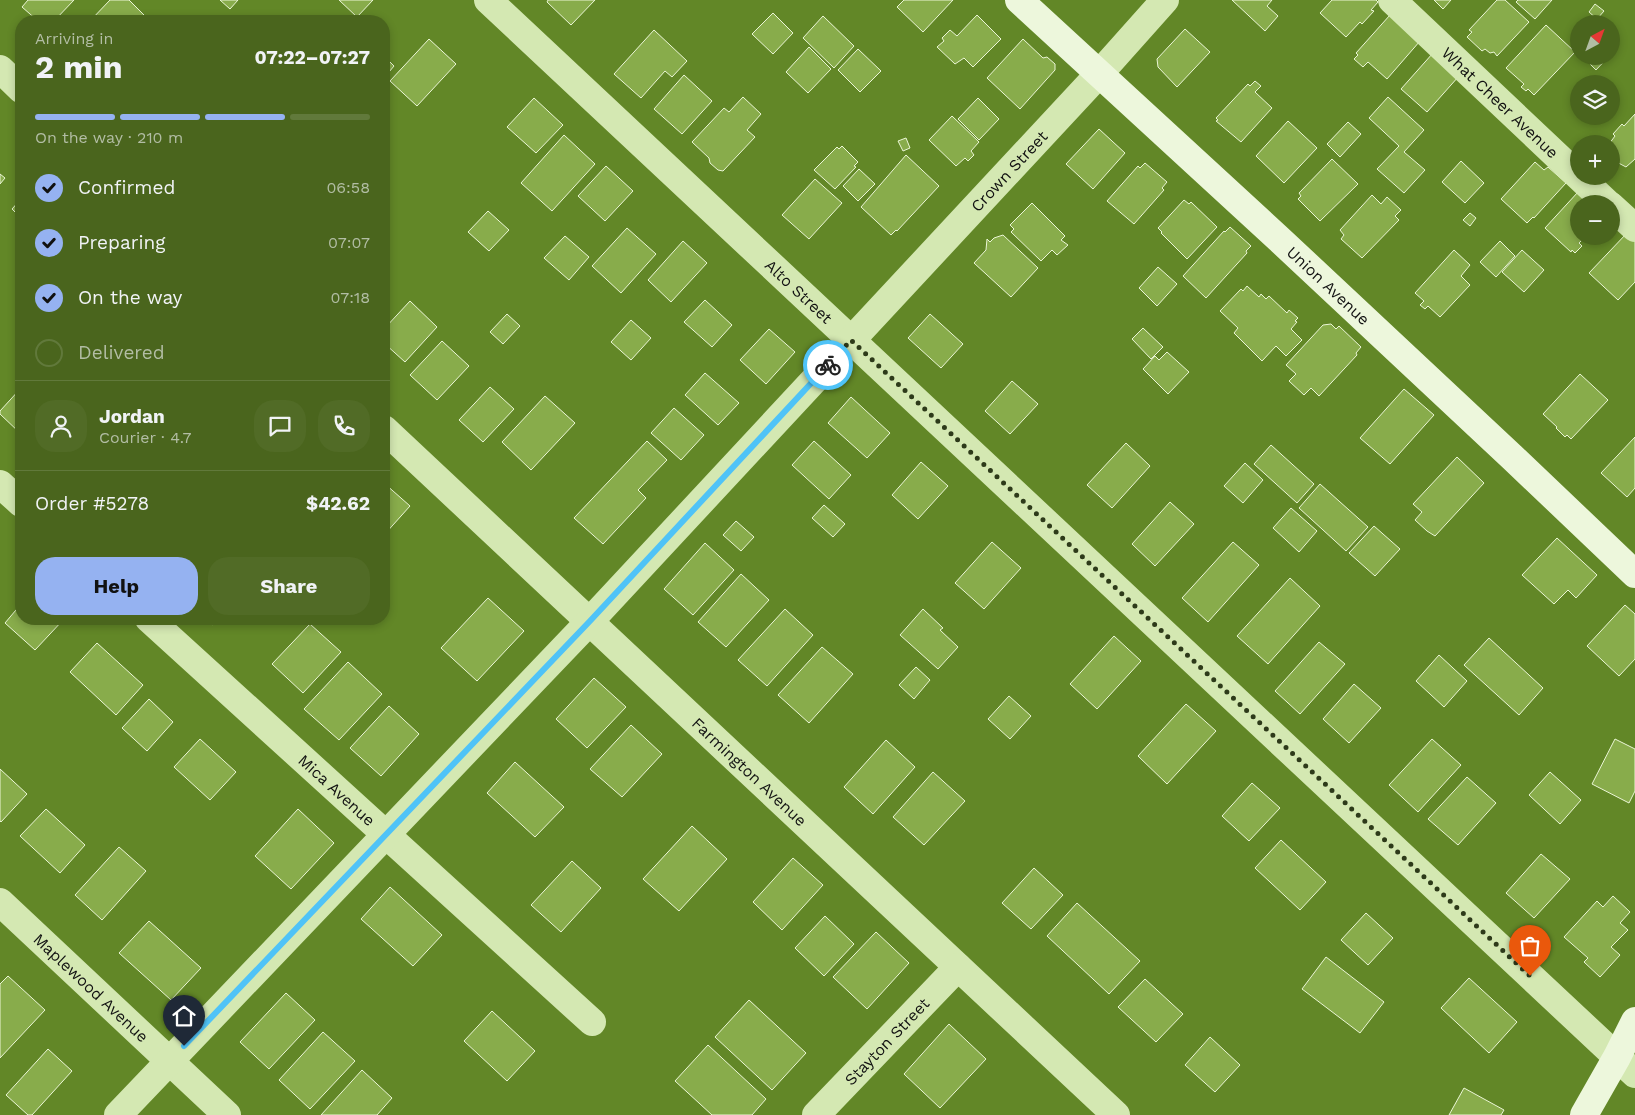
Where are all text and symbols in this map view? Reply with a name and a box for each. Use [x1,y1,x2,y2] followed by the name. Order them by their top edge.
[1570,15,1620,65] north arrow
[1570,15,1620,245] map controls
[35,29,113,48] text: Arriving in
[1438,43,1562,162] street label: What Cheer Avenue
[254,46,370,69] text: 07:22–07:27
[35,48,123,86] text: 2 min
[1570,75,1620,125] button: layers
[967,127,1052,216] street label: Crown Street
[35,128,183,147] text: On the way · 210 m
[1570,135,1620,185] button: +
[35,174,63,202] icon: check
[78,176,175,199] text: Confirmed
[326,178,370,197] text: 06:58
[1570,195,1620,245] button: −
[35,229,63,257] icon: check
[78,231,165,254] text: Preparing
[328,233,370,252] text: 07:07
[1283,242,1374,329] street label: Union Avenue
[761,255,836,328] street label: Alto Street
[35,284,63,312] icon: check
[78,286,182,309] text: On the way
[331,288,370,307] text: 07:18
[803,340,853,390] courier
[78,341,165,364] text: Delivered
[814,351,842,379] icon: bike
[35,400,87,452] button: person
[254,400,306,452] button: chat
[318,400,370,452] button: phone
[99,405,165,428] text: Jordan
[99,428,192,447] text: Courier · 4.7
[35,492,149,515] text: Order #5278
[306,492,370,515] text: $42.62
[35,557,198,615] button: Help
[208,557,370,615] button: Share
[688,714,811,830] street label: Farmington Avenue
[294,751,379,830] street label: Mica Avenue
[1509,925,1551,976] pin
[29,929,152,1046] street label: Maplewood Avenue
[1516,932,1544,960] icon: bag
[841,994,933,1089] street label: Stayton Street
[163,995,205,1046] pin
[170,1002,198,1030] icon: home

